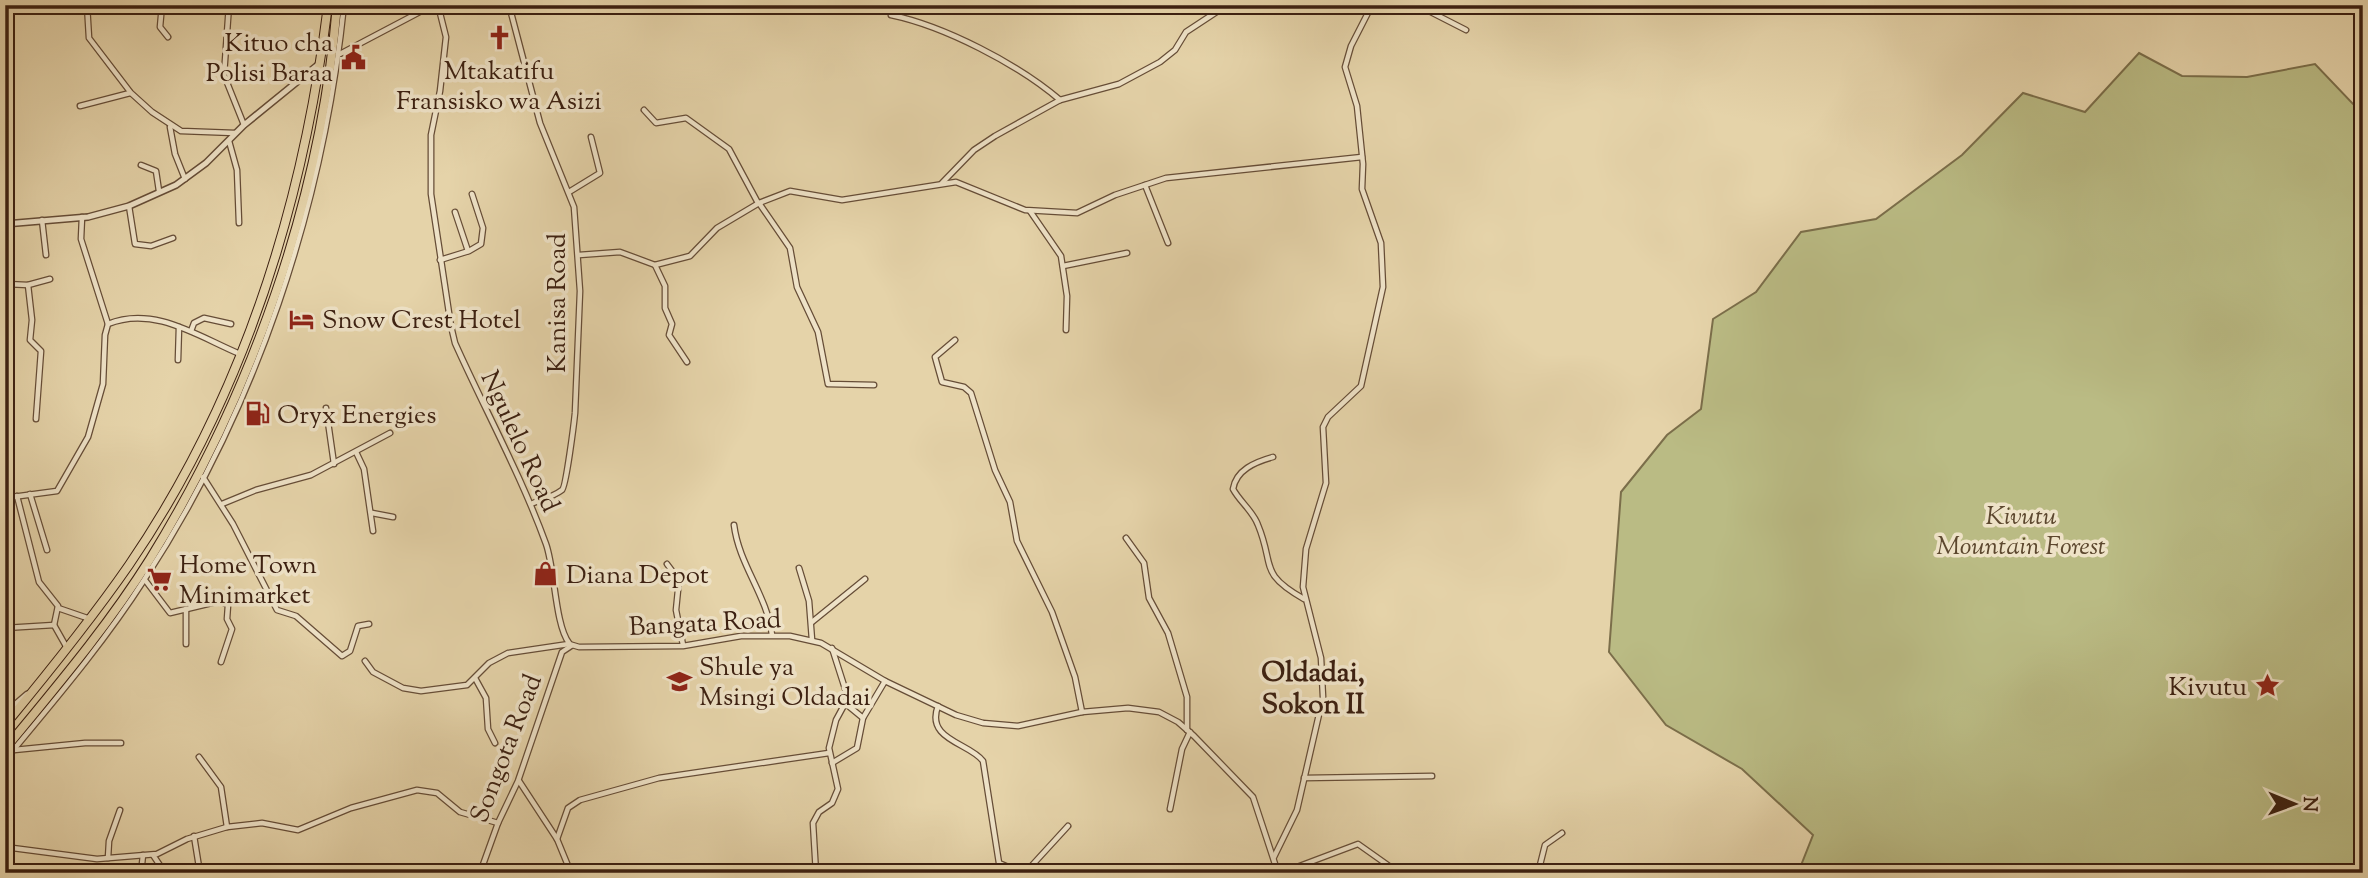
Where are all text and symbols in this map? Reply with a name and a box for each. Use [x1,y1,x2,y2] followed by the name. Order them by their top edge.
[485,24,513,52] church icon: Mtakatifu Fransisko wa Asizi
[206,26,333,93] place label: Kituo cha Polisi Baraa
[339,43,367,71] public building icon: Kituo cha Polisi Baraa
[396,54,602,121] place label: Mtakatifu Fransisko wa Asizi
[540,233,577,373] street label: Kanisa Road
[322,303,521,340] place label: Snow Crest Hotel
[288,305,316,333] hotel icon: Snow Crest Hotel
[470,365,568,519] street label: Ngulelo Road
[277,398,436,435] place label: Oryx Energies
[243,400,271,428] fuel station icon: Oryx Energies
[1936,499,2106,566] park label: Kivutu Mountain Forest
[179,548,317,615] place label: Home Town Minimarket
[566,558,709,595] place label: Diana Depot
[532,560,560,588] shop icon: Diana Depot
[145,565,173,593] supermarket icon: Home Town Minimarket
[628,602,783,647] street label: Bangata Road
[699,650,871,717] place label: Shule ya Msingi Oldadai
[1261,654,1365,726] district label: Oldadai, Sokon II
[665,667,693,695] school or university icon: Shule ya Msingi Oldadai
[462,669,553,829] street label: Songota Road
[2168,670,2247,707] place label: Kivutu
[2253,672,2281,700] place icon: Kivutu
[2260,770,2330,840] north arrow
[2295,796,2322,812] text: N

